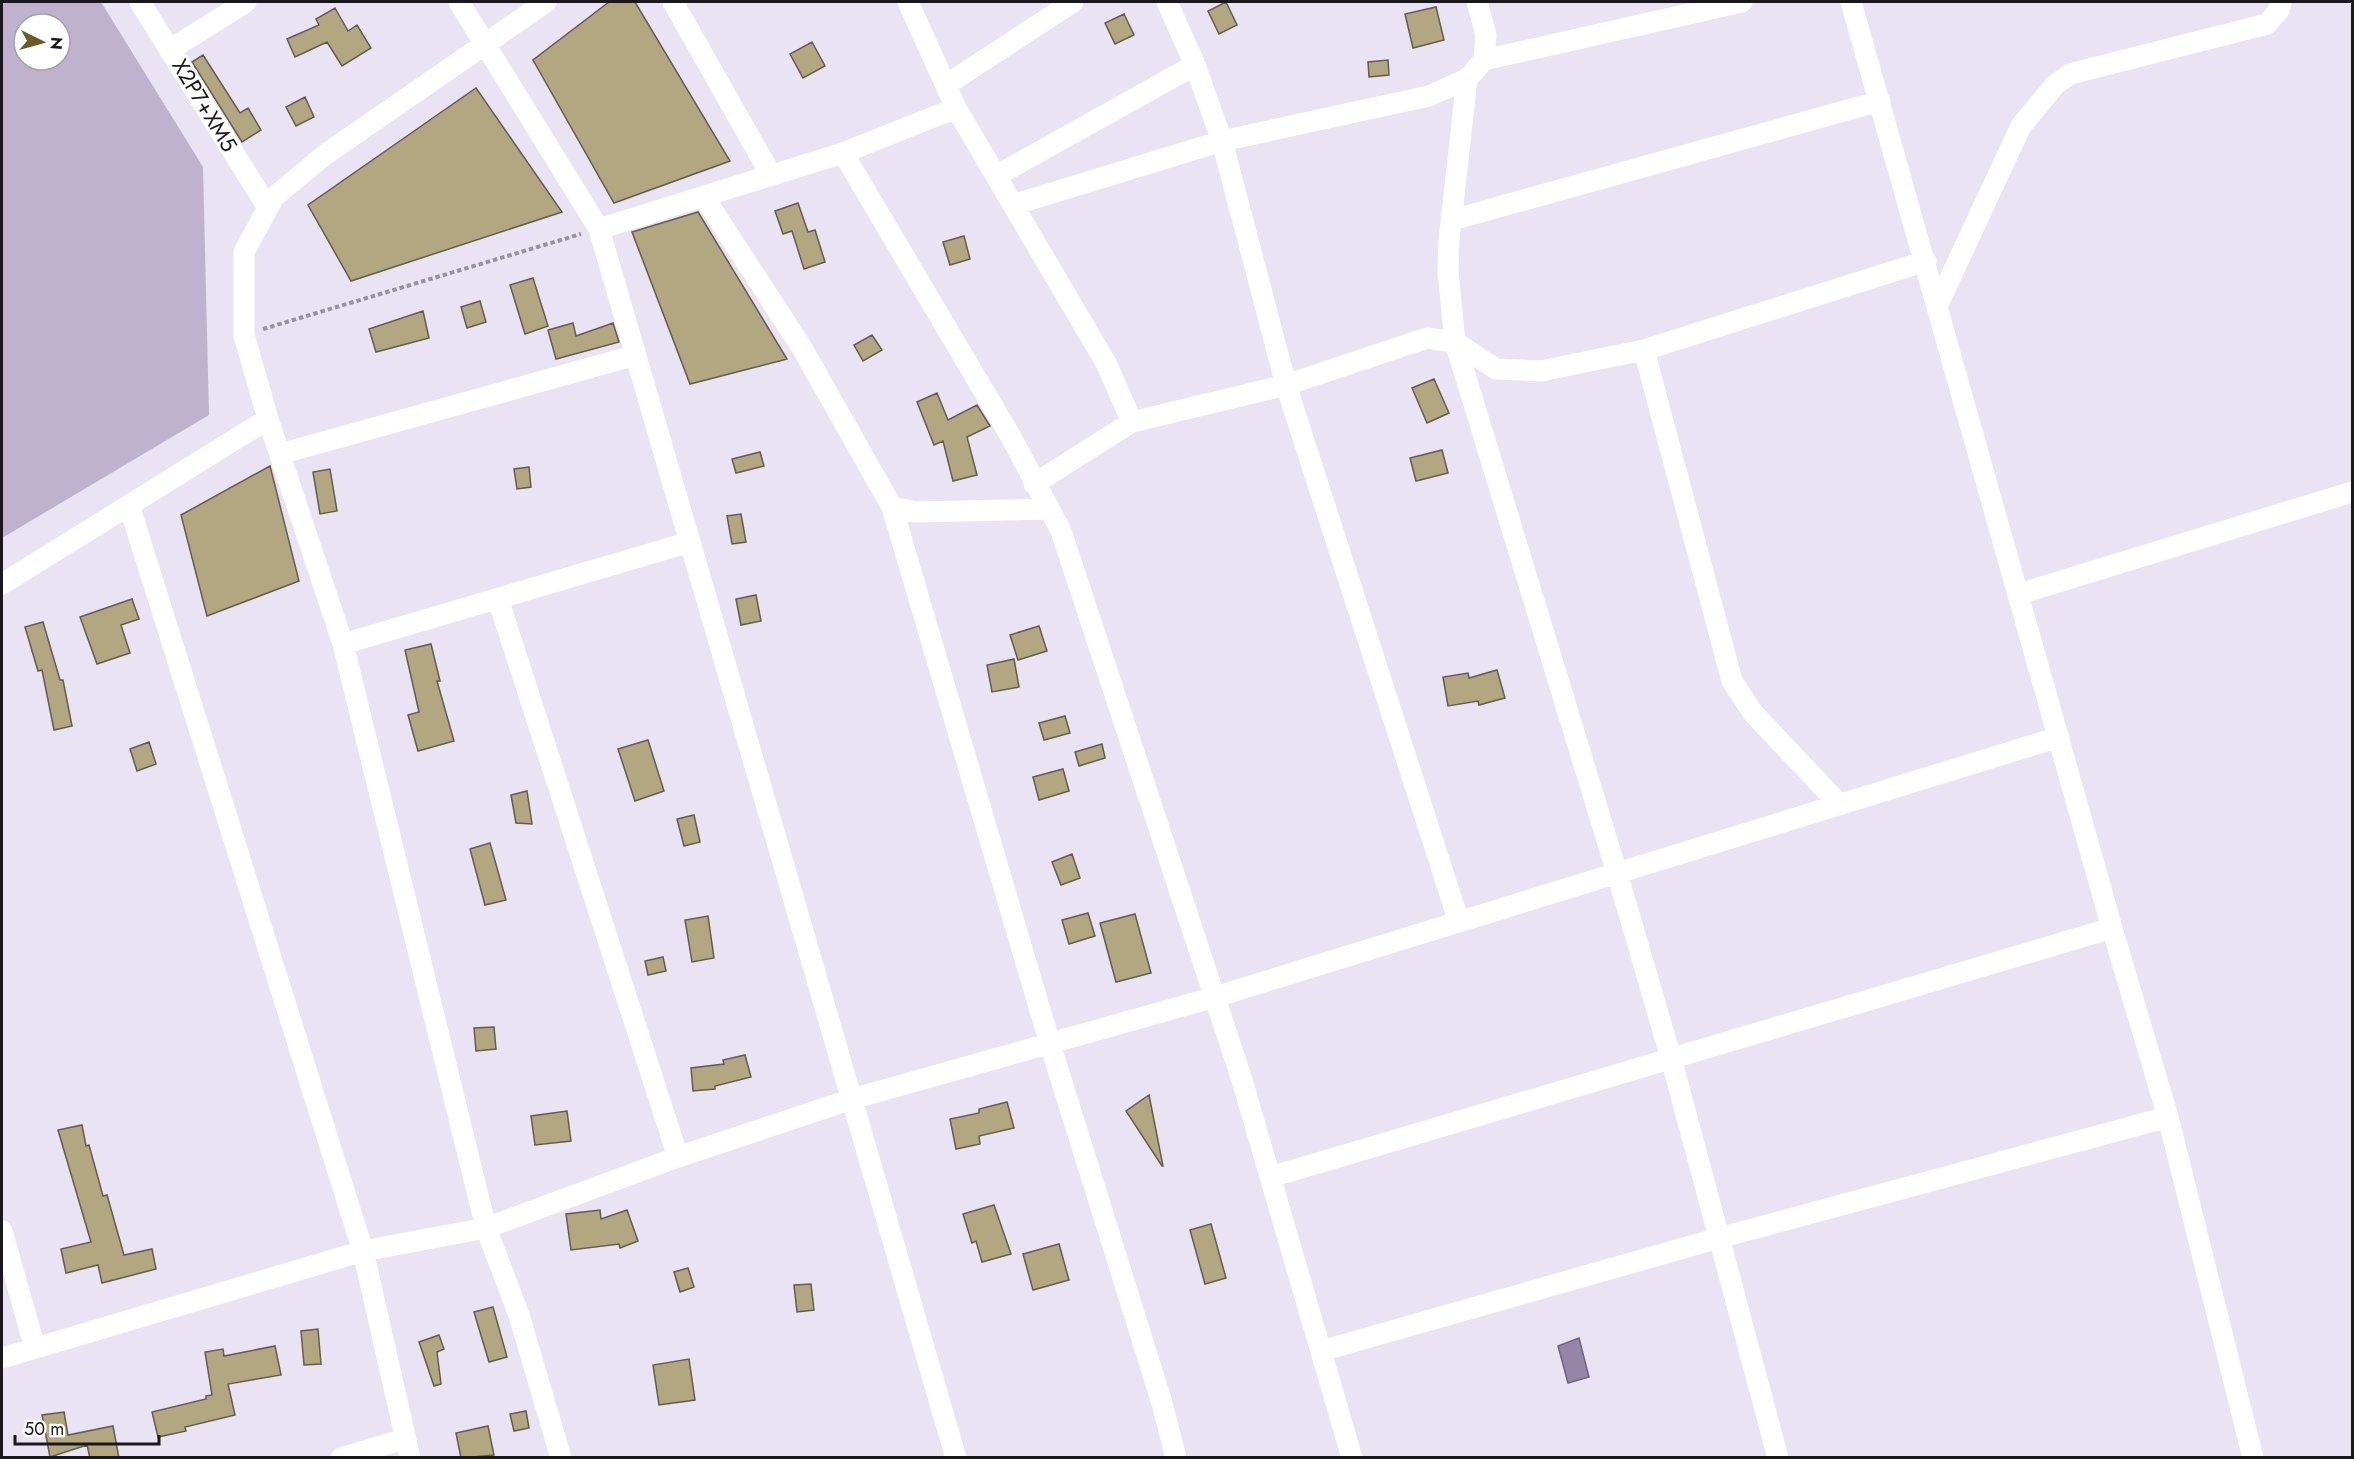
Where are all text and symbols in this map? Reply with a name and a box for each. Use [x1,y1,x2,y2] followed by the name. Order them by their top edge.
[12,12,72,72] north arrow
[44,36,68,51] text: N
[165,52,245,158] street label: X2P7+XM5
[15,1408,159,1446] scale bar
[24,1416,64,1442] text: 50 m

